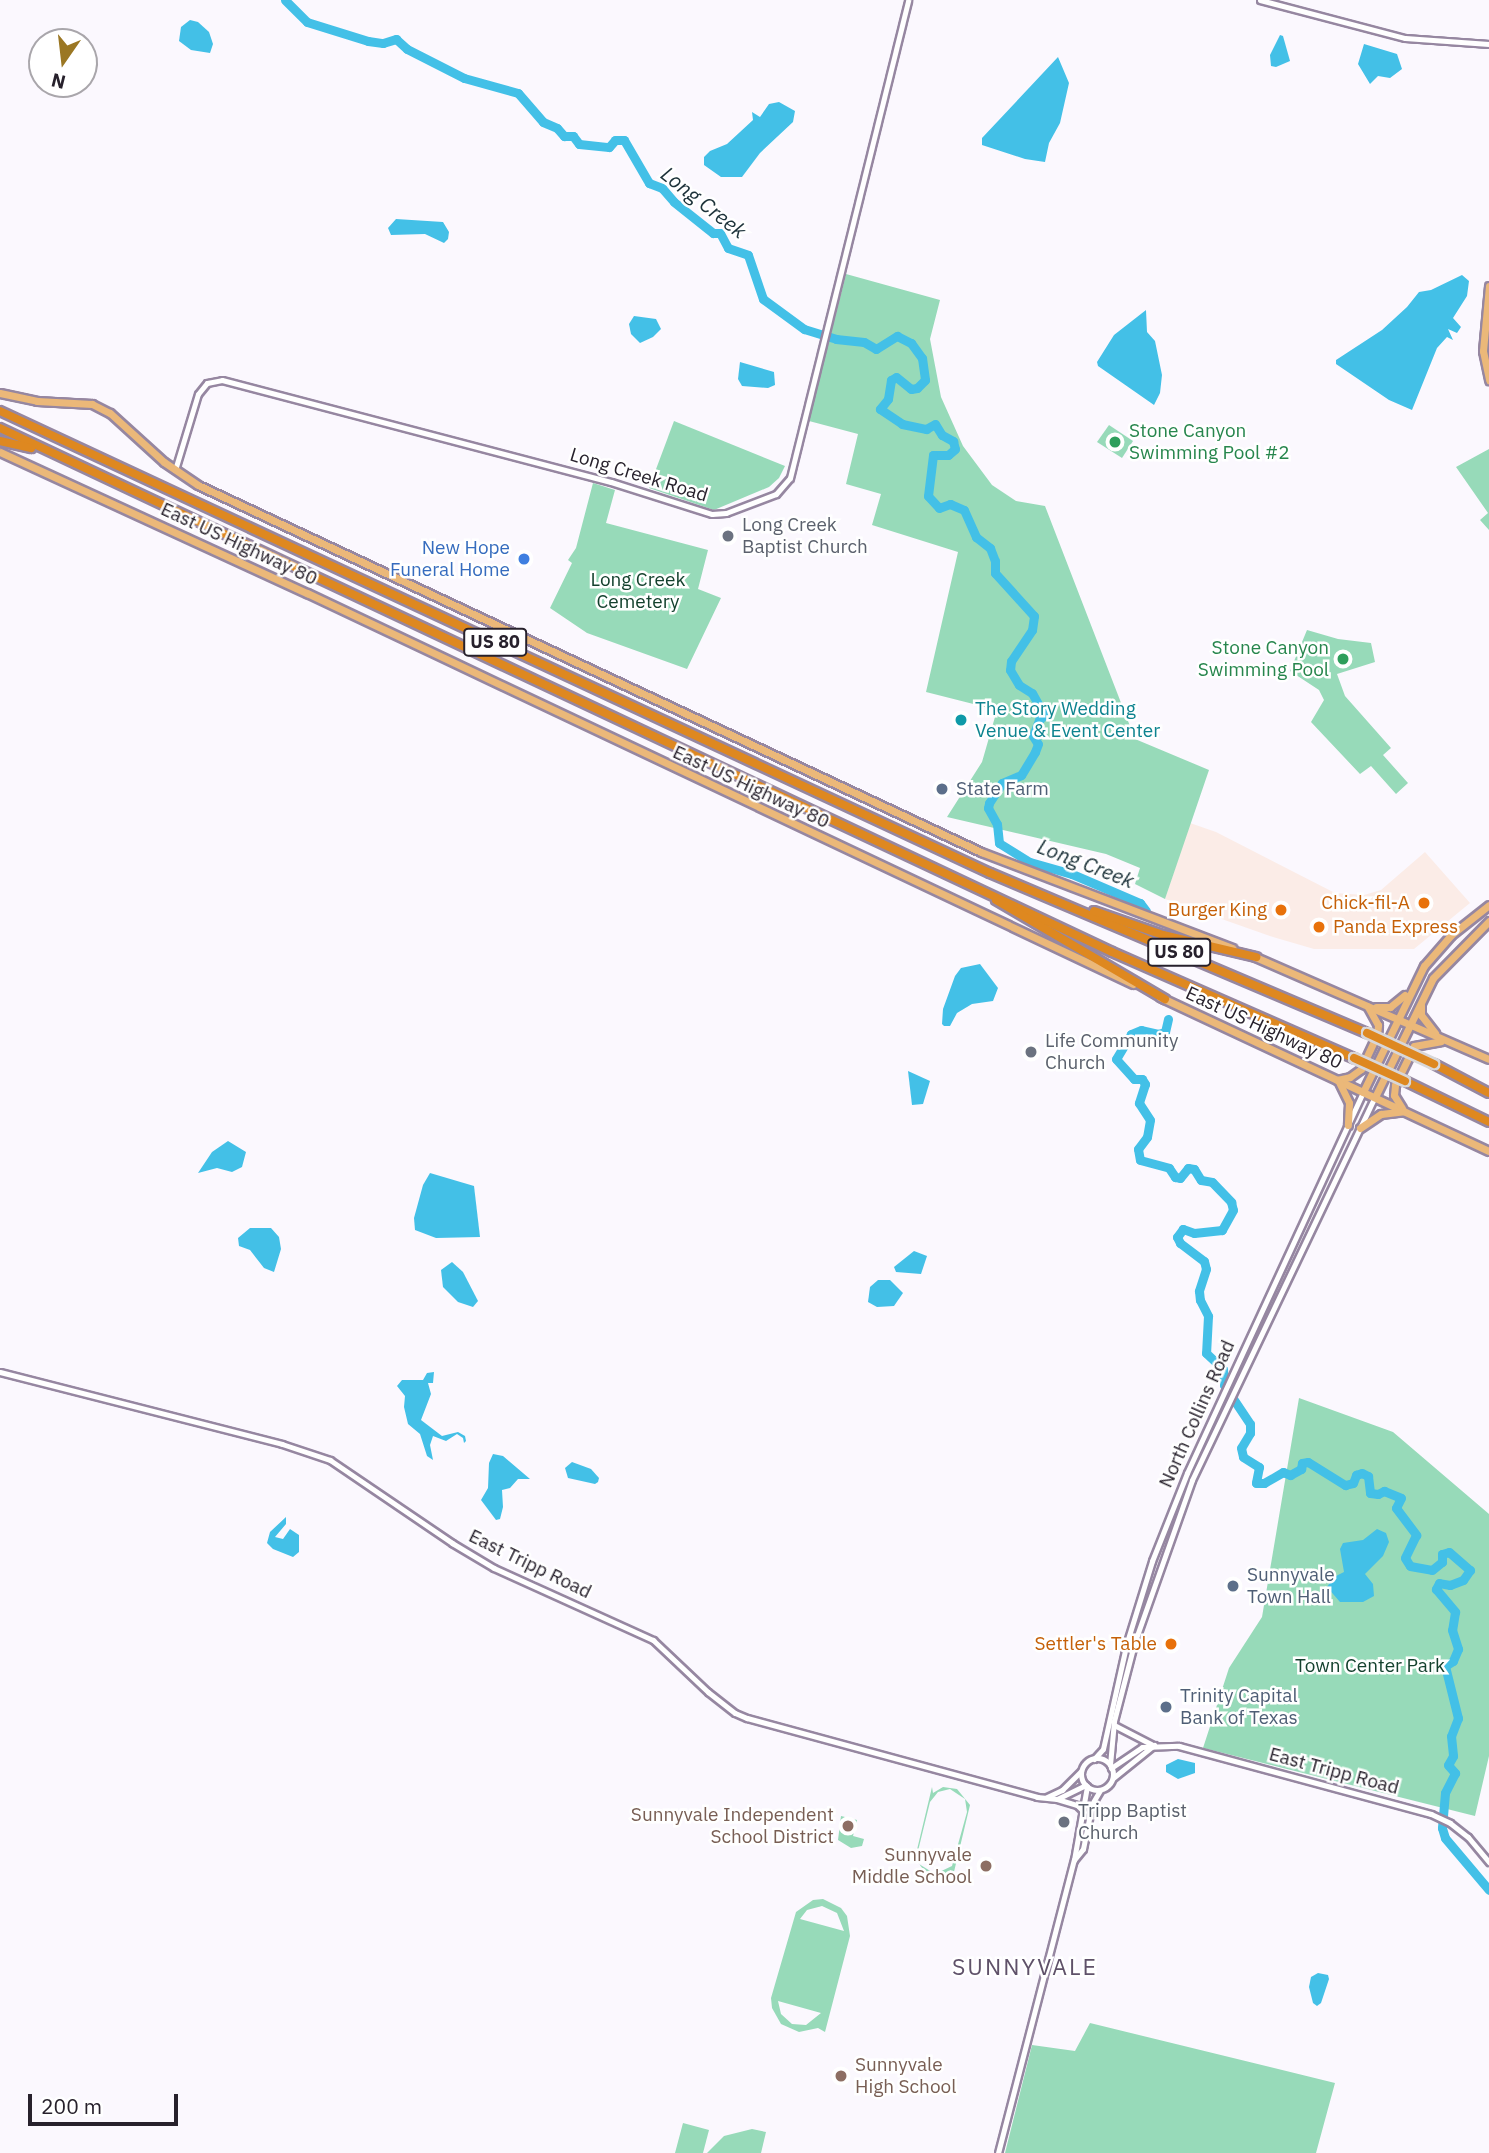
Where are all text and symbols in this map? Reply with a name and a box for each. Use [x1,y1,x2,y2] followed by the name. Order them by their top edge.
[28,28,98,98] north arrow
[49,68,68,95] text: N
[656,161,752,243] water label: Long Creek
[1129,420,1290,464] place label: Stone Canyon Swimming Pool #2
[1107,434,1123,450] marker: Stone Canyon Swimming Pool #2
[567,443,711,507] street label: Long Creek Road
[157,498,321,590] street label: East US Highway 80
[742,514,868,558] place label: Long Creek Baptist Church
[720,528,736,544] marker: Long Creek Baptist Church
[390,537,510,581] place label: New Hope Funeral Home
[516,551,532,567] marker: New Hope Funeral Home
[591,569,685,613] park label: Long Creek Cemetery
[462,628,528,656] road number: US 80
[1198,637,1329,681] place label: Stone Canyon Swimming Pool
[1335,651,1351,667] marker: Stone Canyon Swimming Pool
[975,698,1160,742] place label: The Story Wedding Venue & Event Center
[953,712,969,728] marker: The Story Wedding Venue & Event Center
[669,741,833,833] street label: East US Highway 80
[956,778,1049,800] place label: State Farm
[934,781,950,797] marker: State Farm
[1034,833,1138,893] water label: Long Creek
[1321,892,1410,914] place label: Chick-fil-A
[1416,895,1432,911] marker: Chick-fil-A
[1168,899,1267,921] place label: Burger King
[1273,902,1289,918] marker: Burger King
[1333,916,1458,938] place label: Panda Express
[1311,919,1327,935] marker: Panda Express
[1146,937,1212,967] road number: US 80
[1182,982,1346,1074] street label: East US Highway 80
[1045,1030,1178,1074] place label: Life Community Church
[1023,1044,1039,1060] marker: Life Community Church
[1154,1337,1240,1491] street label: North Collins Road
[465,1525,595,1603] street label: East Tripp Road
[1247,1564,1335,1608] place label: Sunnyvale Town Hall
[1225,1578,1241,1594] marker: Sunnyvale Town Hall
[1035,1633,1157,1655] place label: Settler's Table
[1163,1636,1179,1652] marker: Settler's Table
[1295,1655,1445,1677] park label: Town Center Park
[1180,1685,1298,1729] place label: Trinity Capital Bank of Texas
[1158,1699,1174,1715] marker: Trinity Capital Bank of Texas
[1267,1743,1401,1799] street label: East Tripp Road
[1078,1800,1187,1844] place label: Tripp Baptist Church
[631,1804,834,1848] place label: Sunnyvale Independent School District
[1056,1814,1072,1830] marker: Tripp Baptist Church
[840,1818,856,1834] marker: Sunnyvale Independent School District
[852,1844,972,1888] place label: Sunnyvale Middle School
[978,1858,994,1874] marker: Sunnyvale Middle School
[953,1952,1097,1980] district label: SUNNYVALE
[855,2054,956,2098] place label: Sunnyvale High School
[833,2068,849,2084] marker: Sunnyvale High School
[32,2080,182,2124] scale bar
[41,2092,102,2120] text: 200 m

